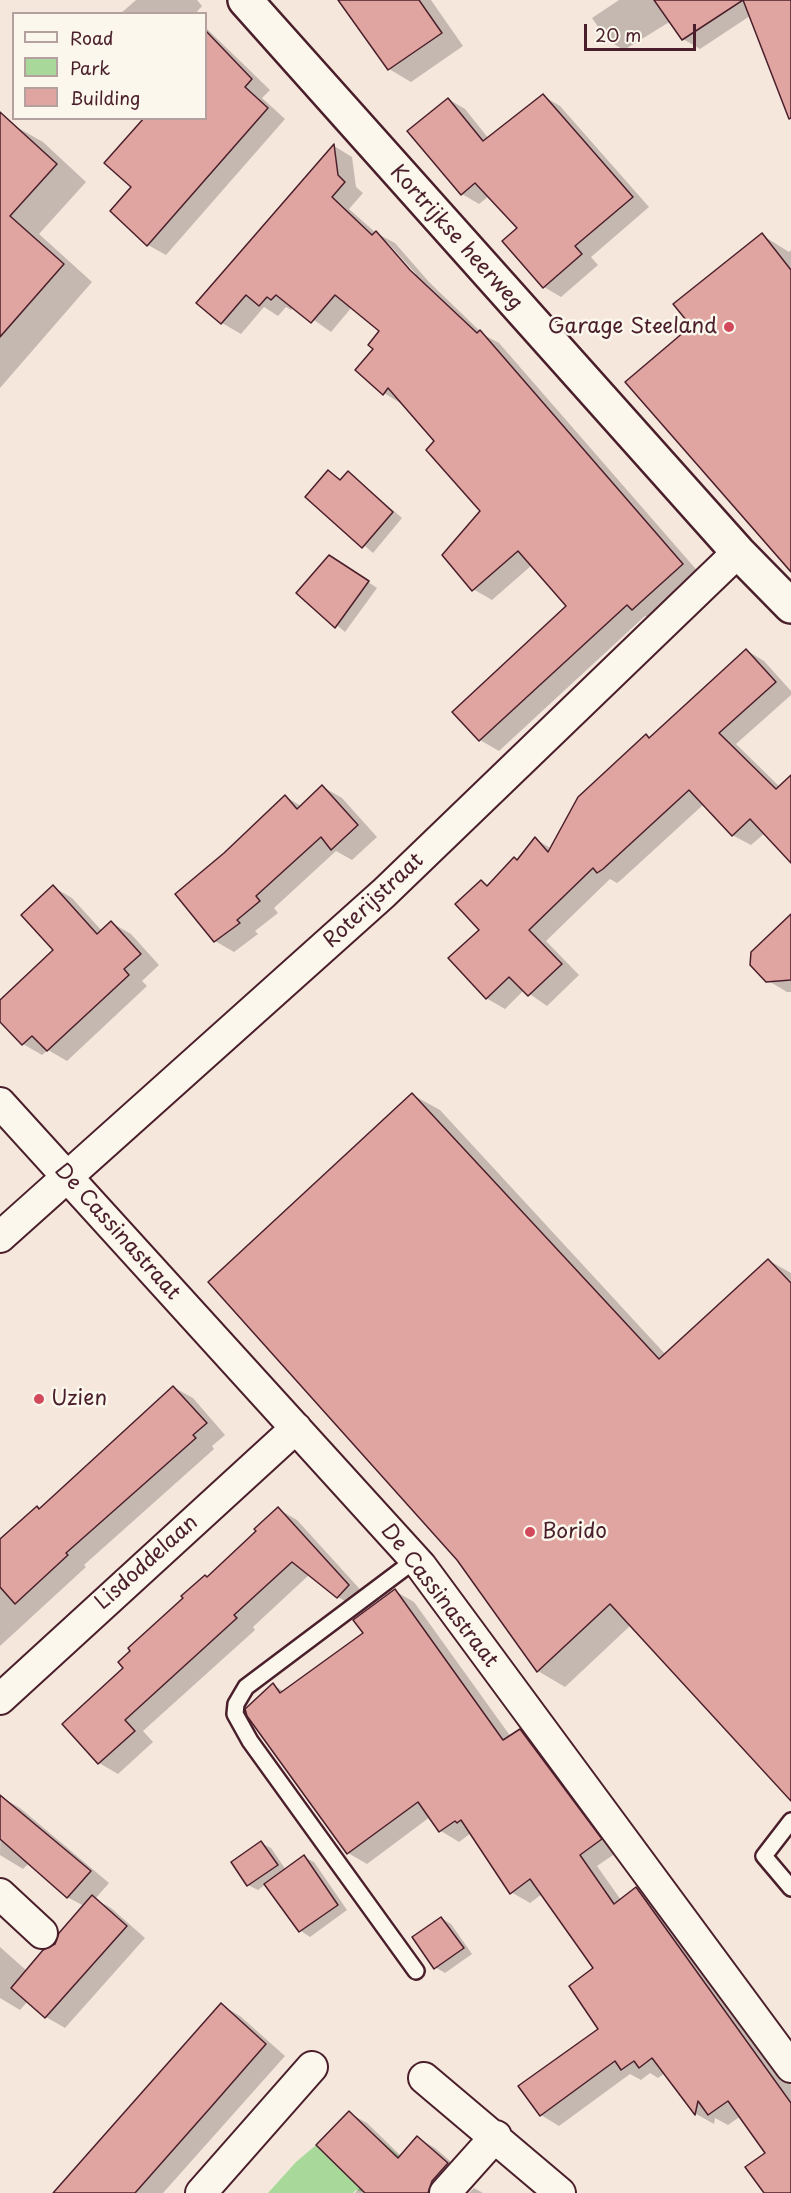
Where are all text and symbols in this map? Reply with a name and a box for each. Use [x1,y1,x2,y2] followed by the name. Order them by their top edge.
[12,12,207,120] legend
[587,12,700,50] scale bar
[595,21,641,48] text: 20 m
[70,24,114,51] text: Road
[70,54,110,81] text: Park
[70,84,140,111] text: Building
[384,160,528,316] street label: Kortrijkse heerweg
[548,314,717,340] place label: Garage Steeland
[722,320,736,334] marker: Garage Steeland
[319,848,429,954] street label: Roterijstraat
[49,1158,185,1306] street label: De Cassinastraat
[51,1386,107,1412] place label: Uzien
[32,1392,46,1406] marker: Uzien
[91,1510,203,1616] street label: Lisdoddelaan
[375,1519,503,1673] street label: De Cassinastraat
[542,1519,607,1545] place label: Borido
[523,1525,537,1539] marker: Borido

